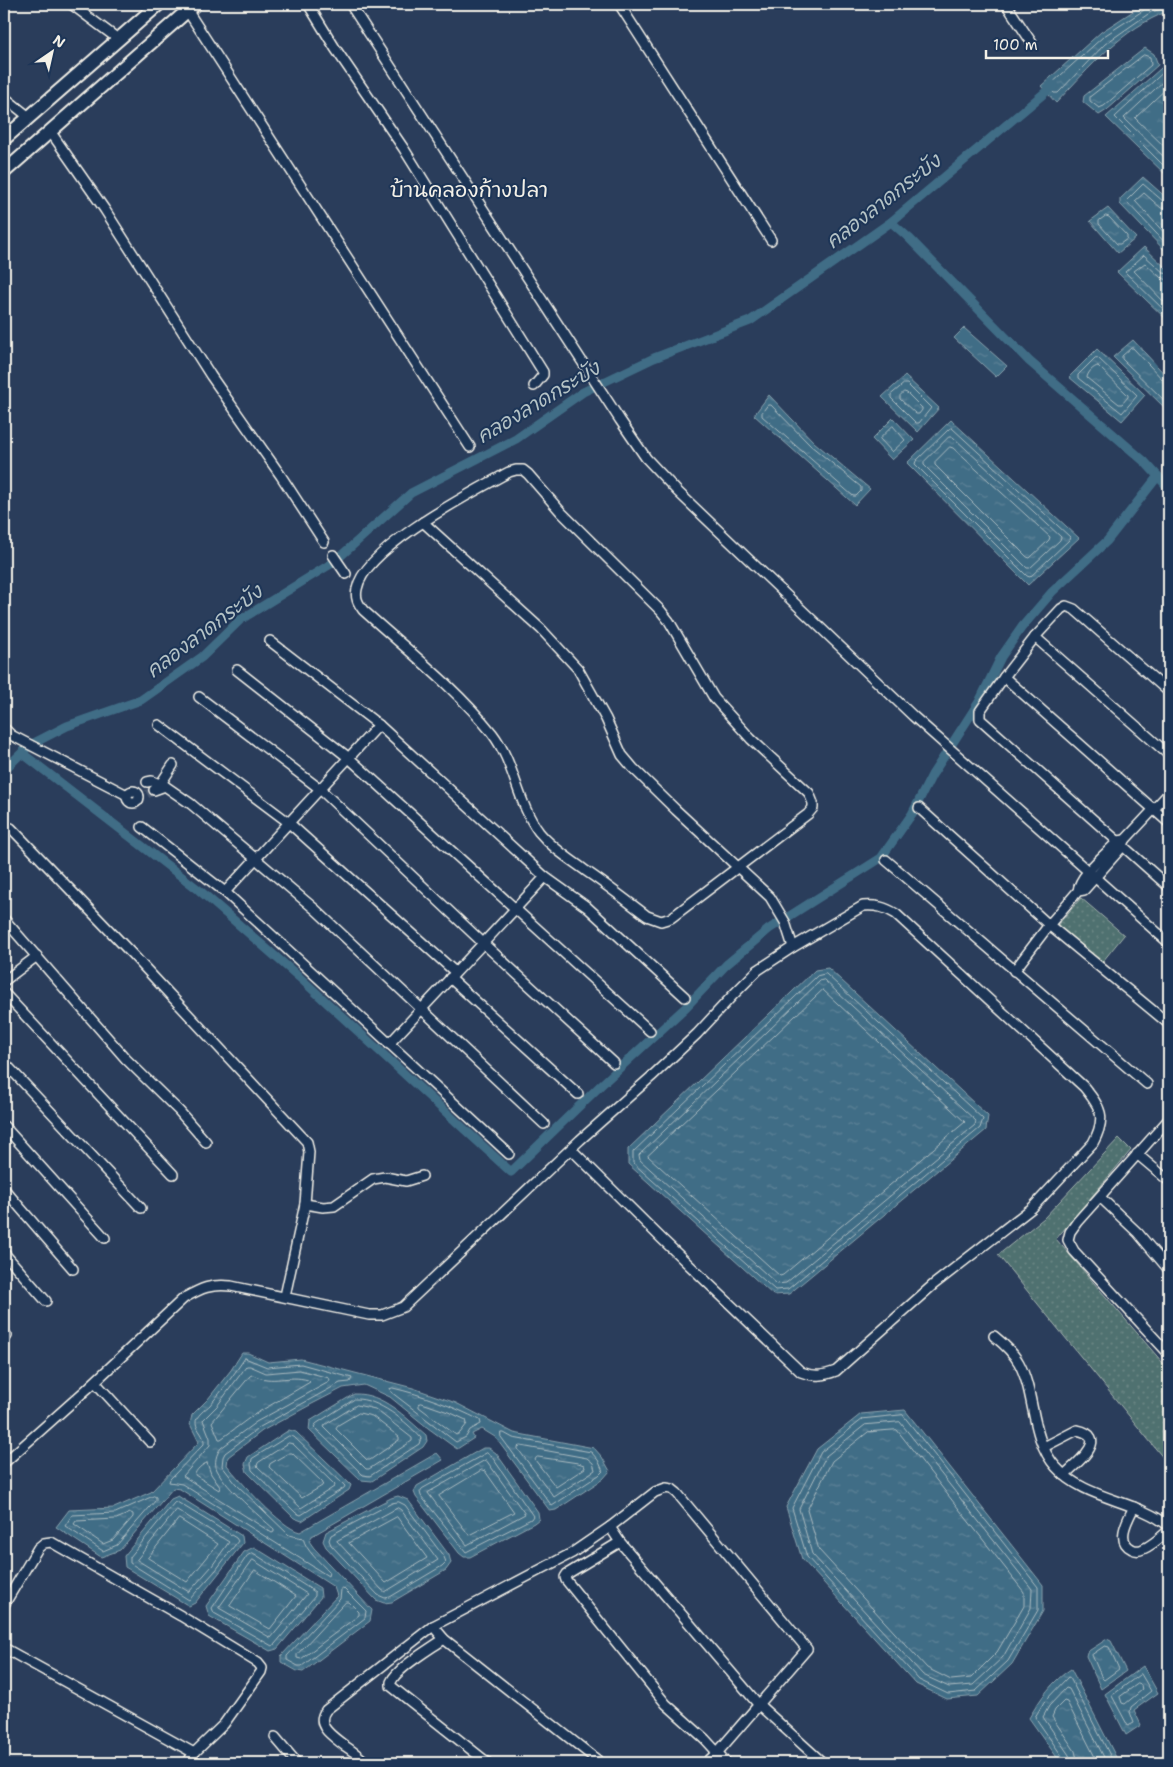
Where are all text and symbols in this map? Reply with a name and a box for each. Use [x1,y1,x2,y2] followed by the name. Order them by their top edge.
[28,28,78,78] north arrow
[986,28,1108,60] scale bar
[50,31,69,52] text: N
[993,35,1038,55] text: 100 m
[820,147,947,254] water label: คลองลาดกระบัง
[390,176,548,204] district label: บ้านคลองก้างปลา
[472,354,606,449] water label: คลองลาดกระบัง
[141,578,269,683] water label: คลองลาดกระบัง

